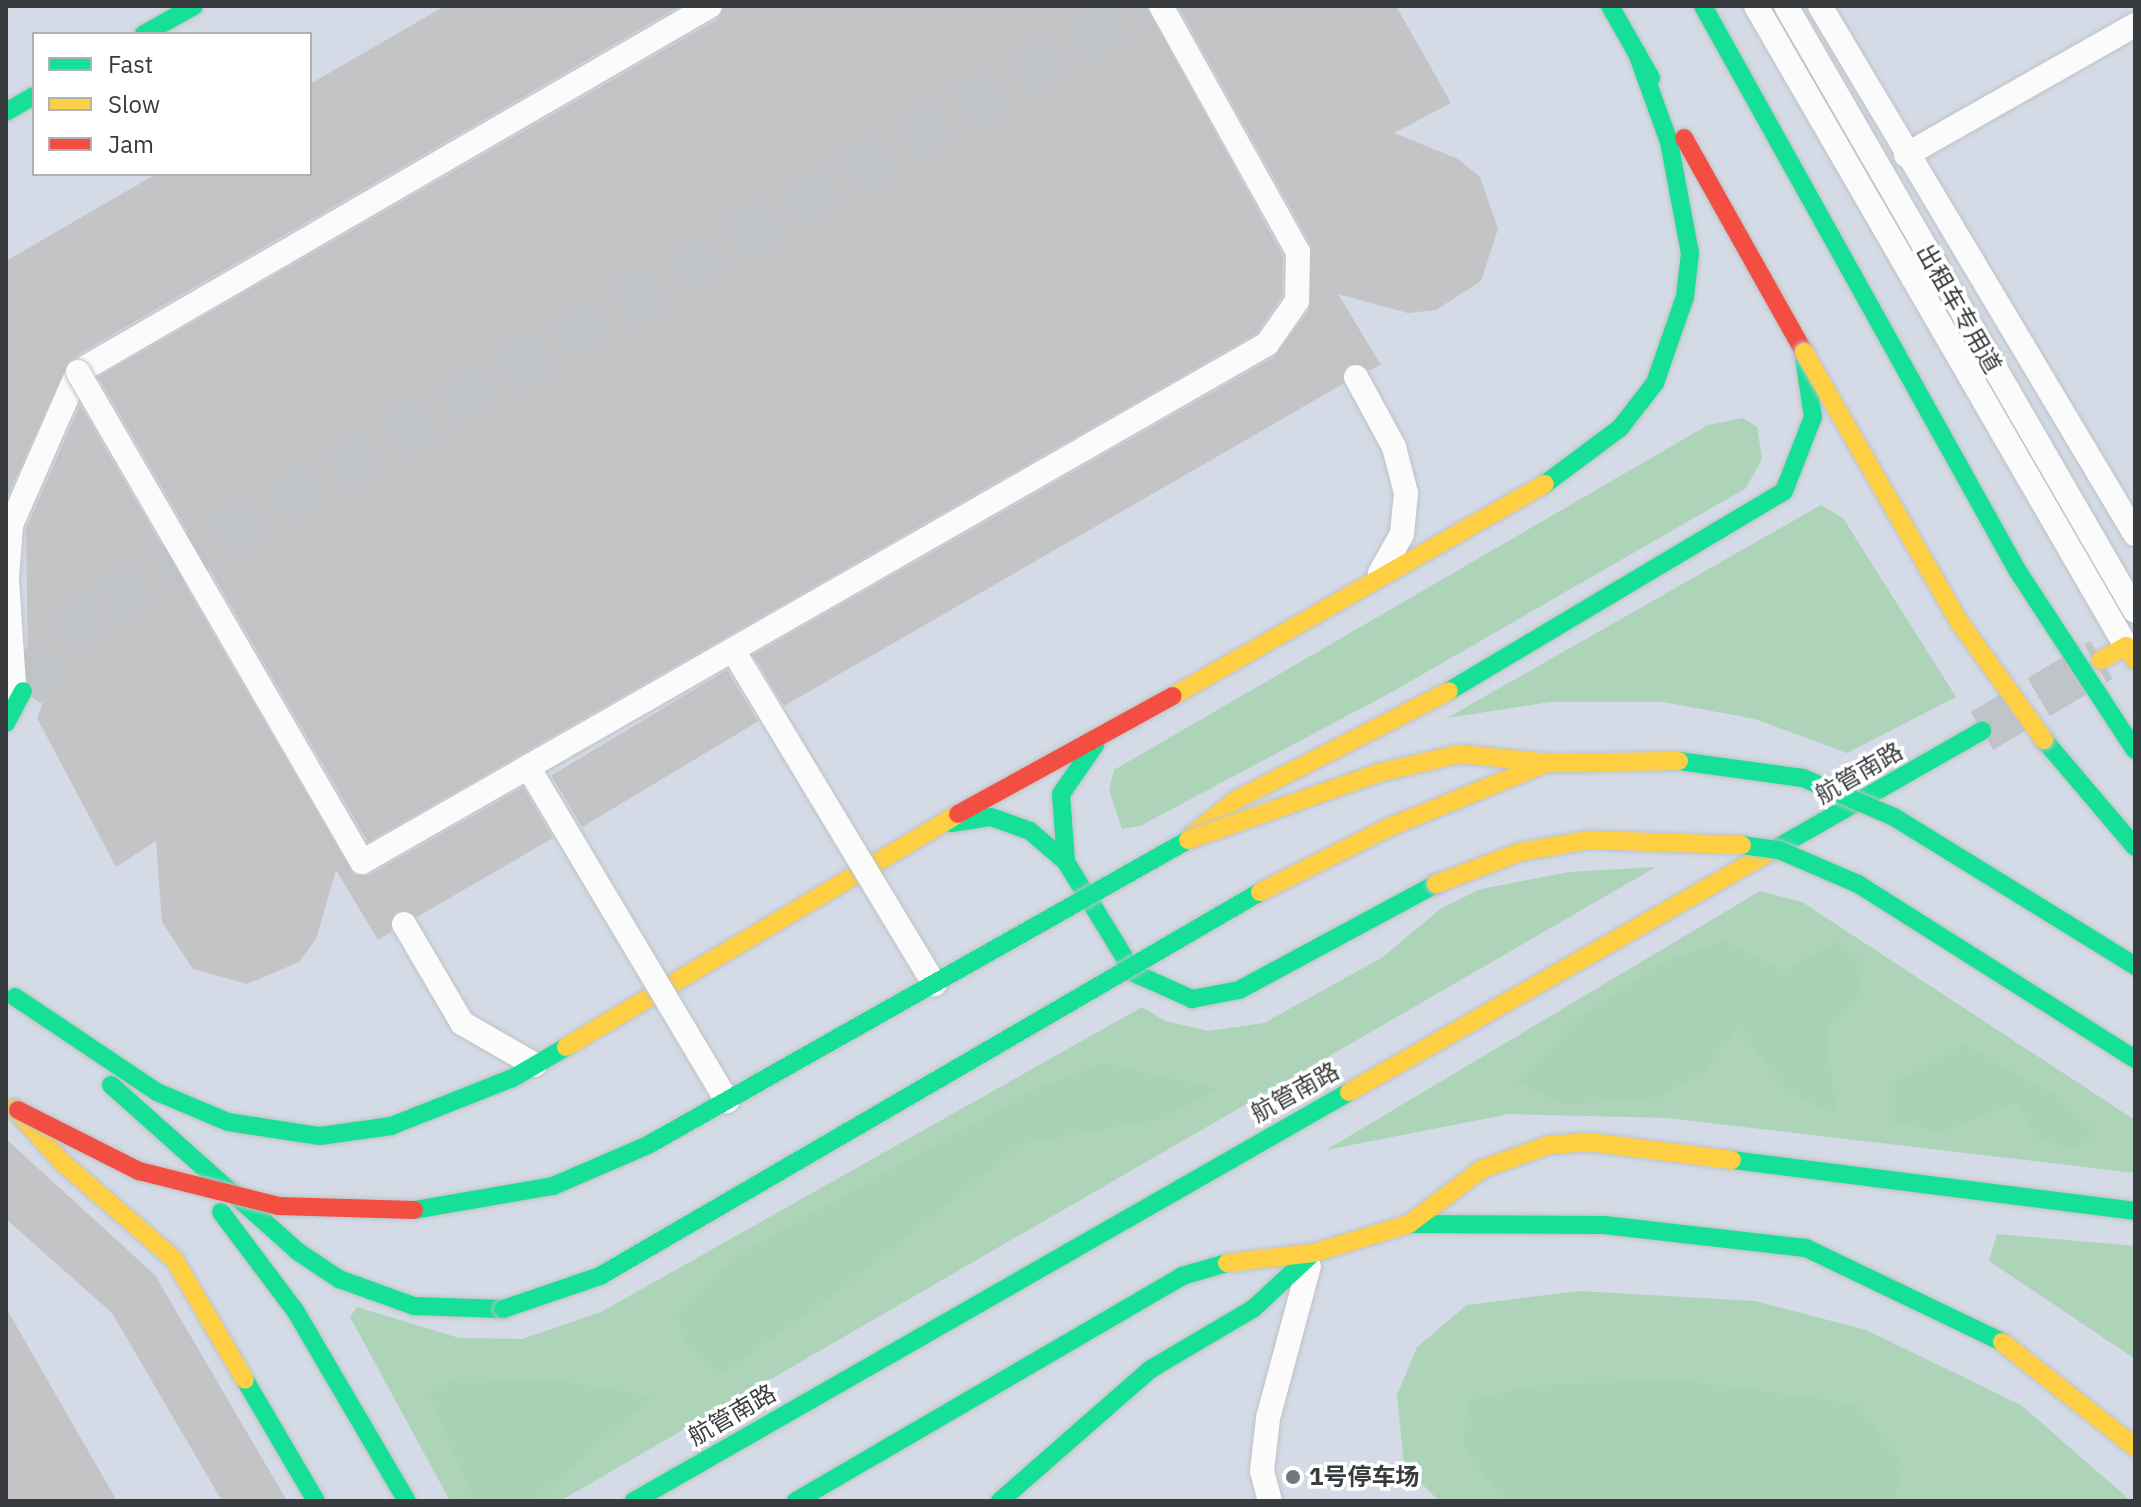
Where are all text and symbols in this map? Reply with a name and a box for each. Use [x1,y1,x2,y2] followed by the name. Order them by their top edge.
[32,32,312,176] legend
[108,48,153,80] text: Fast
[108,88,160,120] text: Slow
[108,128,154,160] text: Jam
[1911,239,2007,379] street label: 出租车专用道
[1810,737,1908,809] street label: 航管南路
[1246,1056,1344,1128] street label: 航管南路
[683,1379,781,1451] street label: 航管南路
[1309,1463,1419,1491] place label: 1号停车场
[1284,1468,1302,1486] marker: 1号停车场

